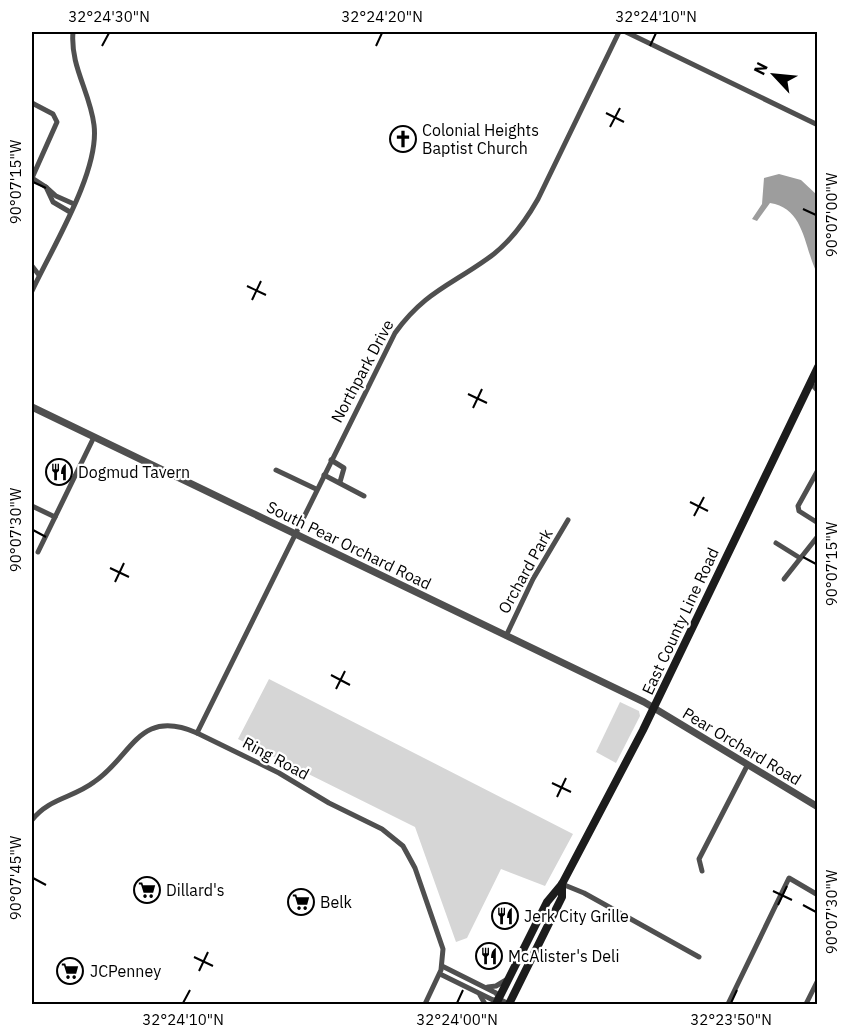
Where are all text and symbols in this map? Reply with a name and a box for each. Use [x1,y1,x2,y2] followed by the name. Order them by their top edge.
[68,7,150,26] text: 32°24'30"N
[341,7,423,26] text: 32°24'20"N
[615,7,697,26] text: 32°24'10"N
[744,45,804,105] north arrow
[749,59,772,78] text: N
[422,120,539,158] place label: Colonial Heights Baptist Church
[388,124,418,154] church icon: Colonial Heights Baptist Church
[6,139,25,224] text: 90°07'15"W
[822,172,841,257] text: 90°07'00"W
[326,316,398,426] street label: Northpark Drive
[44,457,74,487] restaurant icon: Dogmud Tavern
[78,462,190,482] place label: Dogmud Tavern
[6,487,25,572] text: 90°07'30"W
[263,496,435,594] street label: South Pear Orchard Road
[822,521,841,606] text: 90°07'15"W
[493,525,557,617] street label: Orchard Park
[637,544,723,698] street label: East County Line Road
[679,703,805,789] street label: Pear Orchard Road
[239,732,313,784] street label: Ring Road
[6,835,25,920] text: 90°07'45"W
[822,869,841,954] text: 90°07'30"W
[132,875,162,905] supermarket icon: Dillard's
[166,880,225,900] place label: Dillard's
[286,887,316,917] supermarket icon: Belk
[320,892,353,912] place label: Belk
[490,901,520,931] restaurant icon: Jerk City Grille
[524,906,629,926] place label: Jerk City Grille
[474,941,504,971] restaurant icon: McAlister's Deli
[508,946,619,966] place label: McAlister's Deli
[55,956,85,986] supermarket icon: JCPenney
[90,961,161,981] place label: JCPenney
[142,1010,224,1029] text: 32°24'10"N
[416,1010,498,1029] text: 32°24'00"N
[690,1010,772,1029] text: 32°23'50"N

